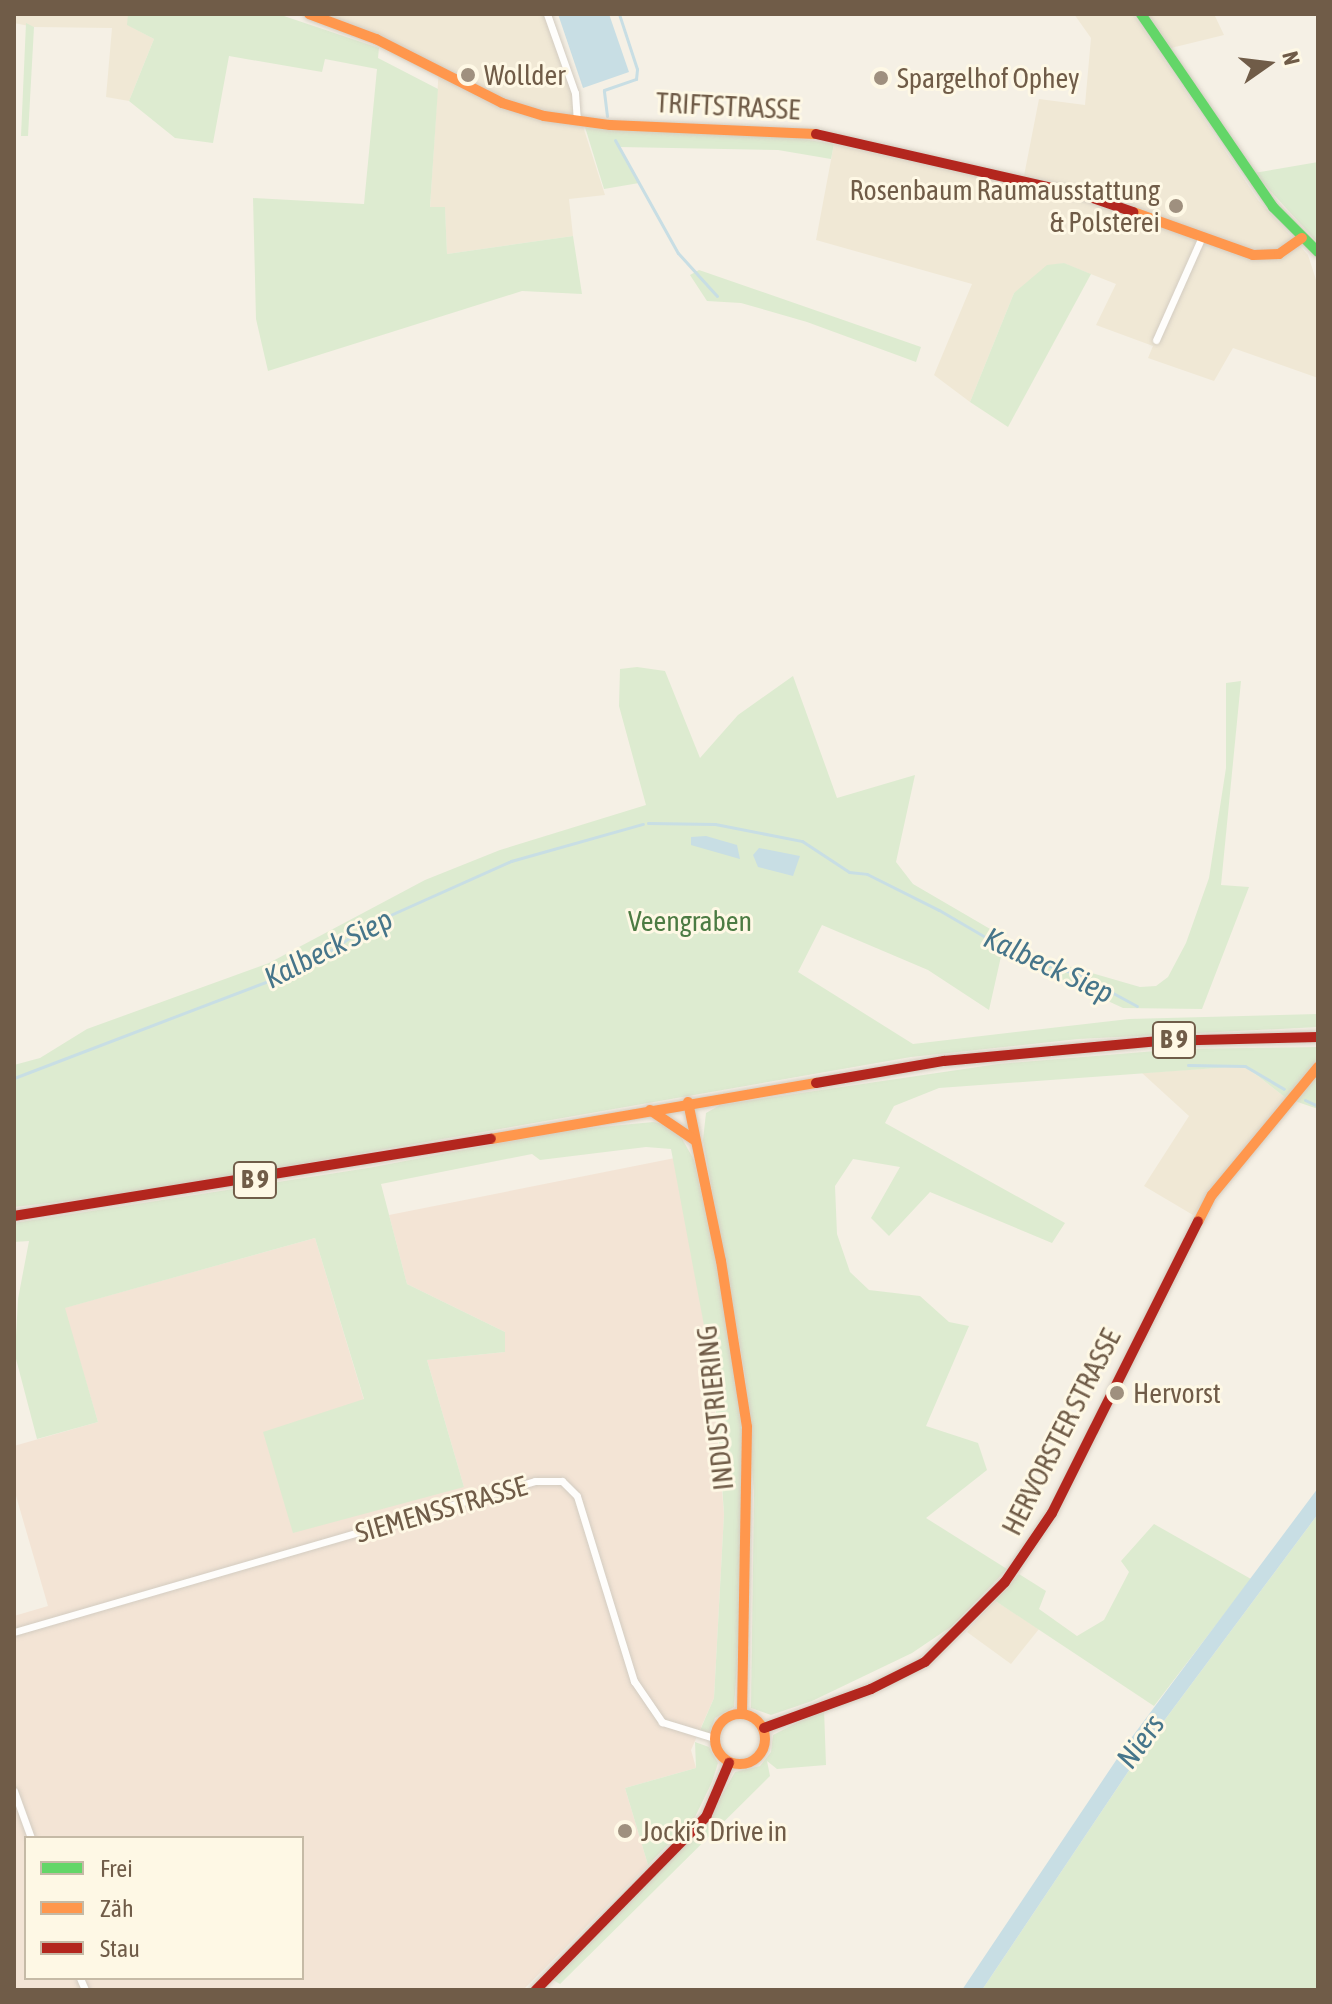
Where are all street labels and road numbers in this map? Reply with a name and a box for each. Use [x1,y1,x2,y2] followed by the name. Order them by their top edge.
[655,85,801,127] street label: TRIFTSTRASSE
[1150,1018,1198,1062] road number: B 9
[231,1158,279,1202] road number: B 9
[995,1323,1127,1541] street label: HERVORSTER STRASSE
[690,1324,740,1492] street label: INDUSTRIERING
[351,1468,531,1550] street label: SIEMENSSTRASSE

